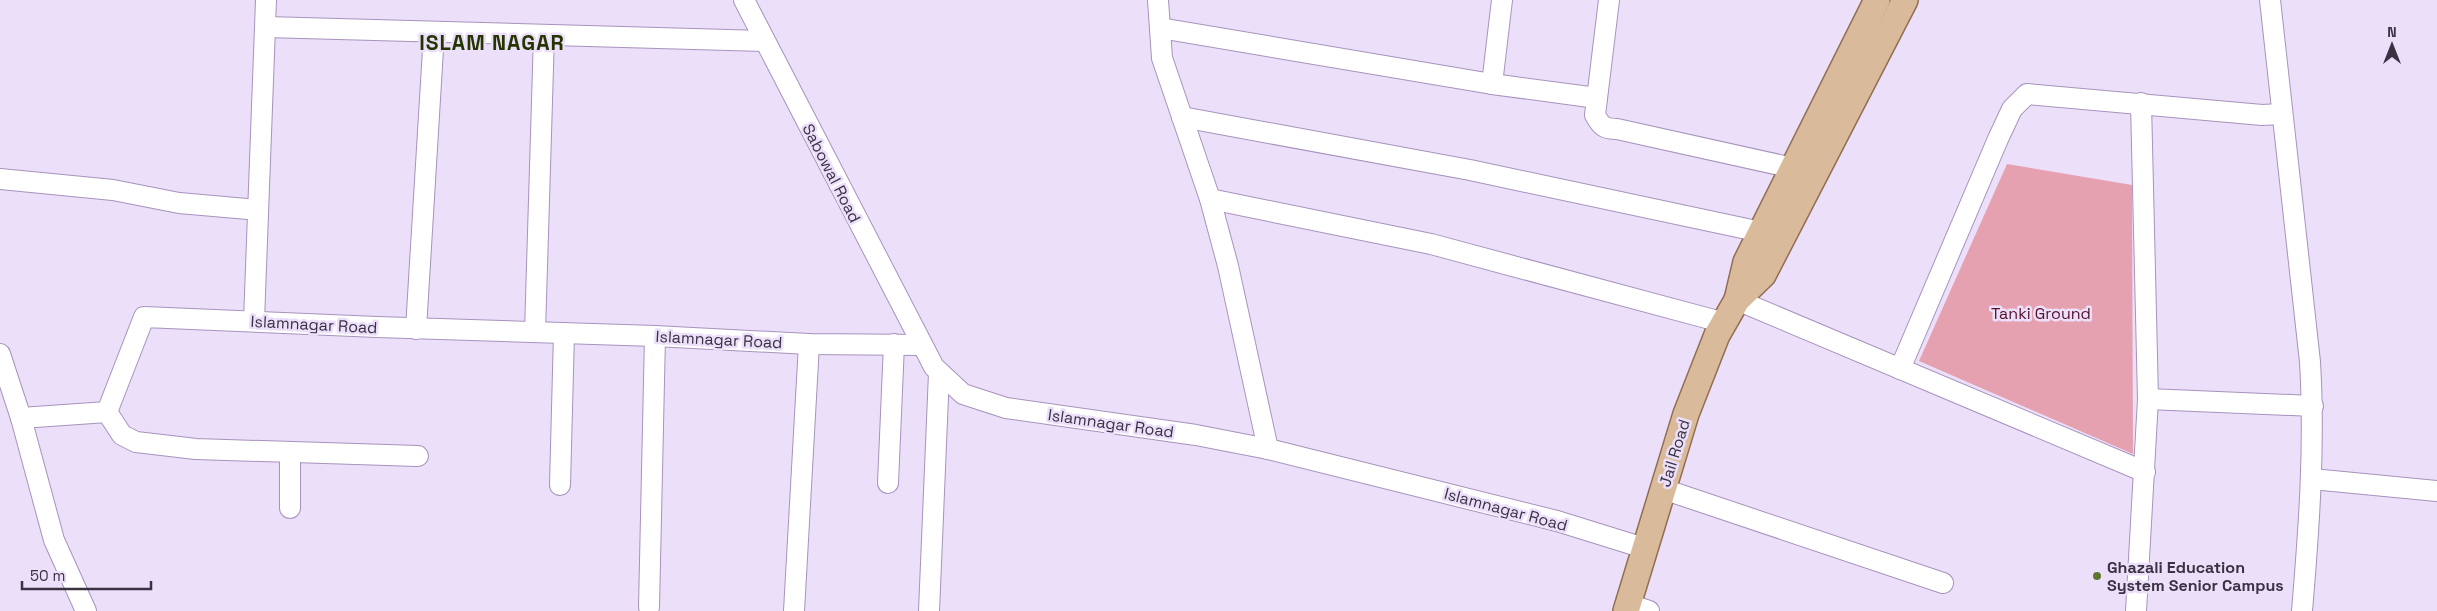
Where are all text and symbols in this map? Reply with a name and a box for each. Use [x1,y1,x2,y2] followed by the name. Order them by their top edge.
[2367,20,2417,70] north arrow
[2387,23,2397,41] text: N
[419,29,565,56] district label: ISLAM NAGAR
[798,120,865,226] street label: Sabowal Road
[1991,303,2091,324] park label: Tanki Ground
[250,311,378,338] street label: Islamnagar Road
[655,326,783,353] street label: Islamnagar Road
[1047,404,1175,443] street label: Islamnagar Road
[1654,417,1695,489] street label: Jail Road
[1442,483,1570,536] street label: Islamnagar Road
[2107,557,2284,596] place label: Ghazali Education System Senior Campus
[22,558,151,590] scale bar
[30,566,65,585] text: 50 m
[2091,570,2103,582] marker: Ghazali Education System Senior Campus

